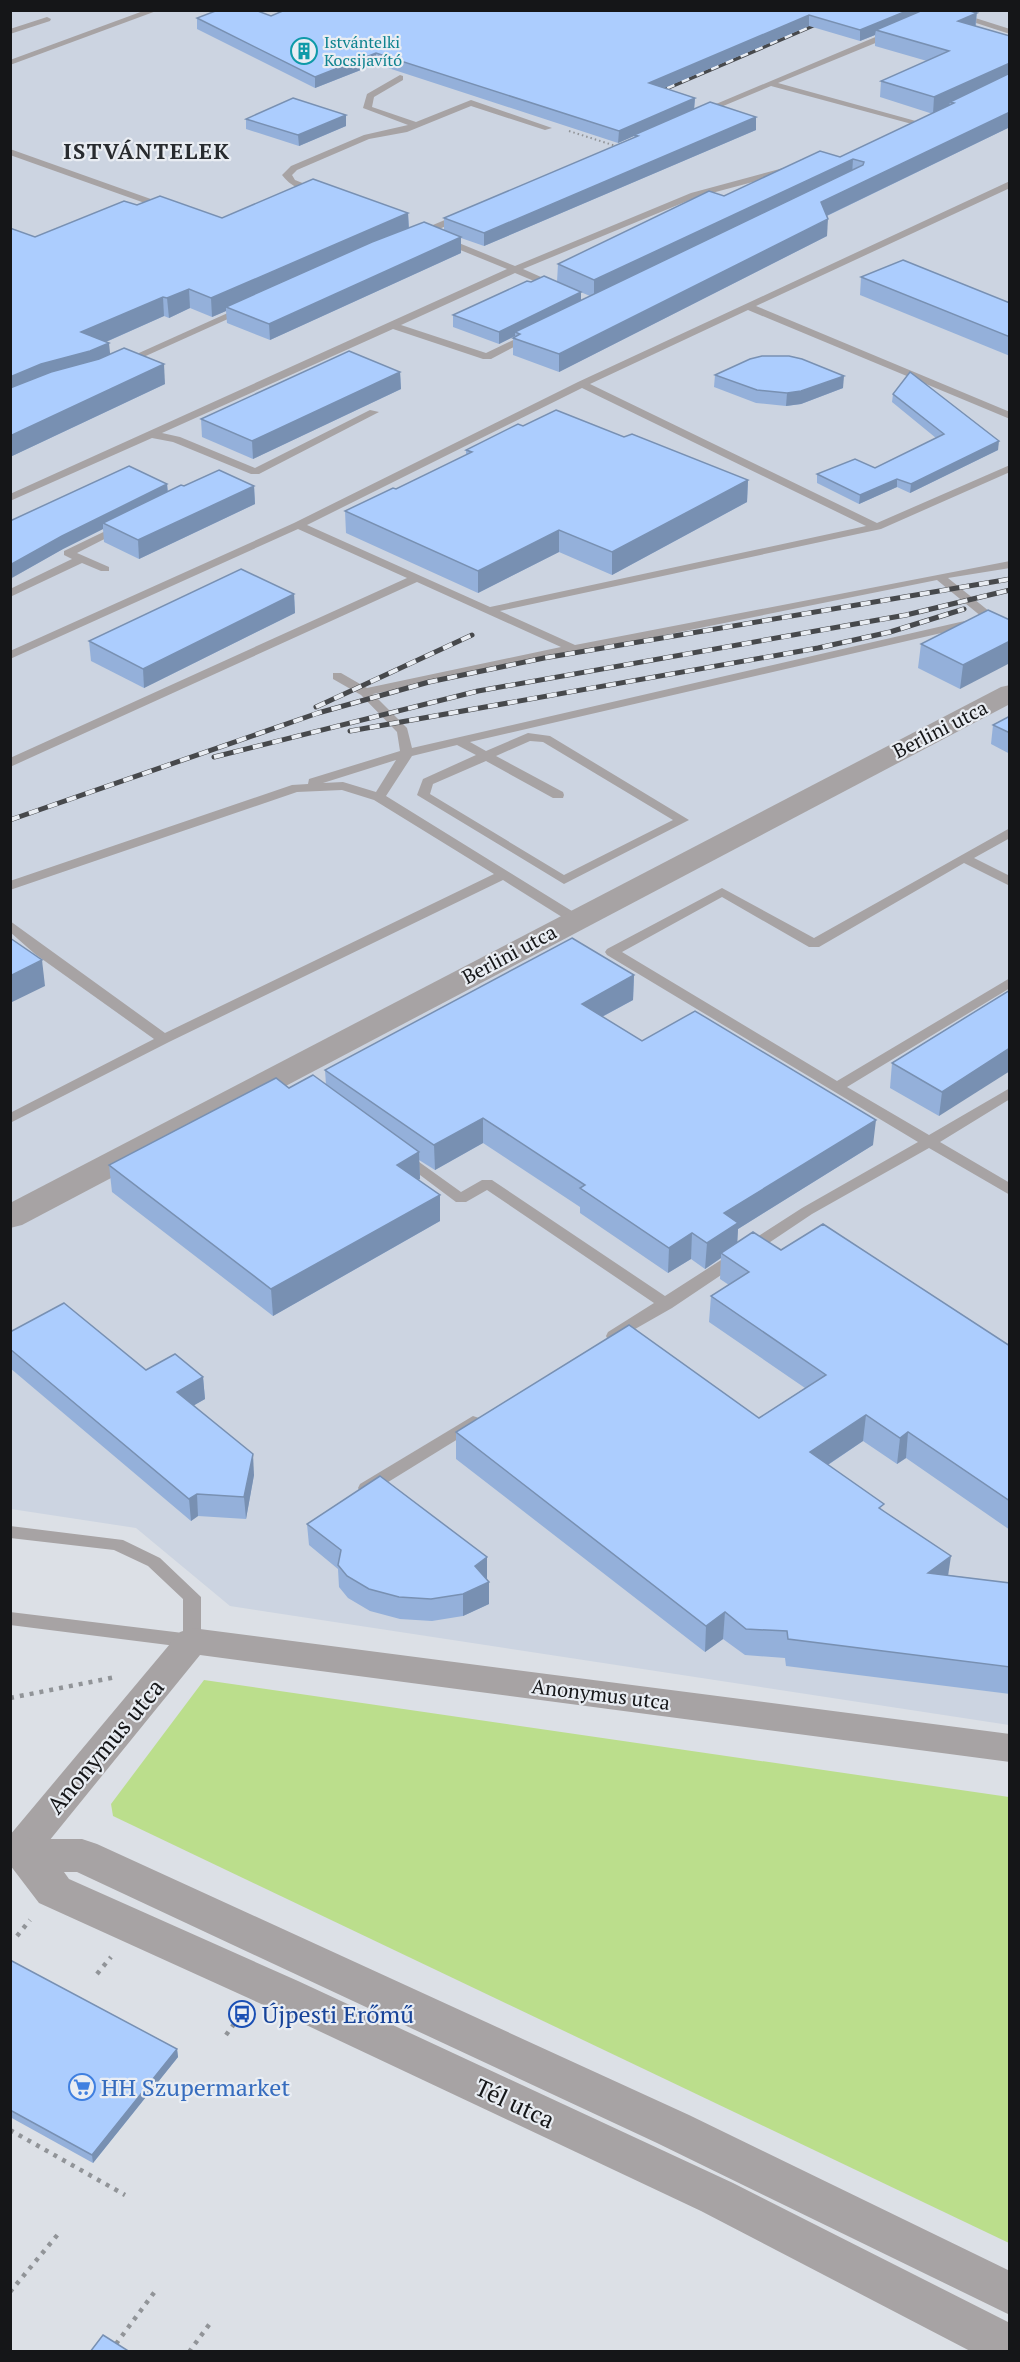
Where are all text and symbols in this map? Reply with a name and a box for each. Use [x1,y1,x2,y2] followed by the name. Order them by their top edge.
[324,31,402,71] place label: Istvántelki Kocsijavító
[289,36,319,66] building icon: Istvántelki Kocsijavító
[63,136,231,165] district label: ISTVÁNTELEK
[888,694,992,764] street label: Berlini utca
[457,918,561,990] street label: Berlini utca
[39,1672,171,1820] street label: Anonymus utca
[530,1672,672,1716] street label: Anonymus utca
[262,1998,414,2030] place label: Újpesti Erőmű
[227,1999,257,2029] bus stop icon: Újpesti Erőmű
[101,2071,290,2103] place label: HH Szupermarket
[470,2071,560,2135] street label: Tél utca
[67,2072,97,2102] supermarket icon: HH Szupermarket

